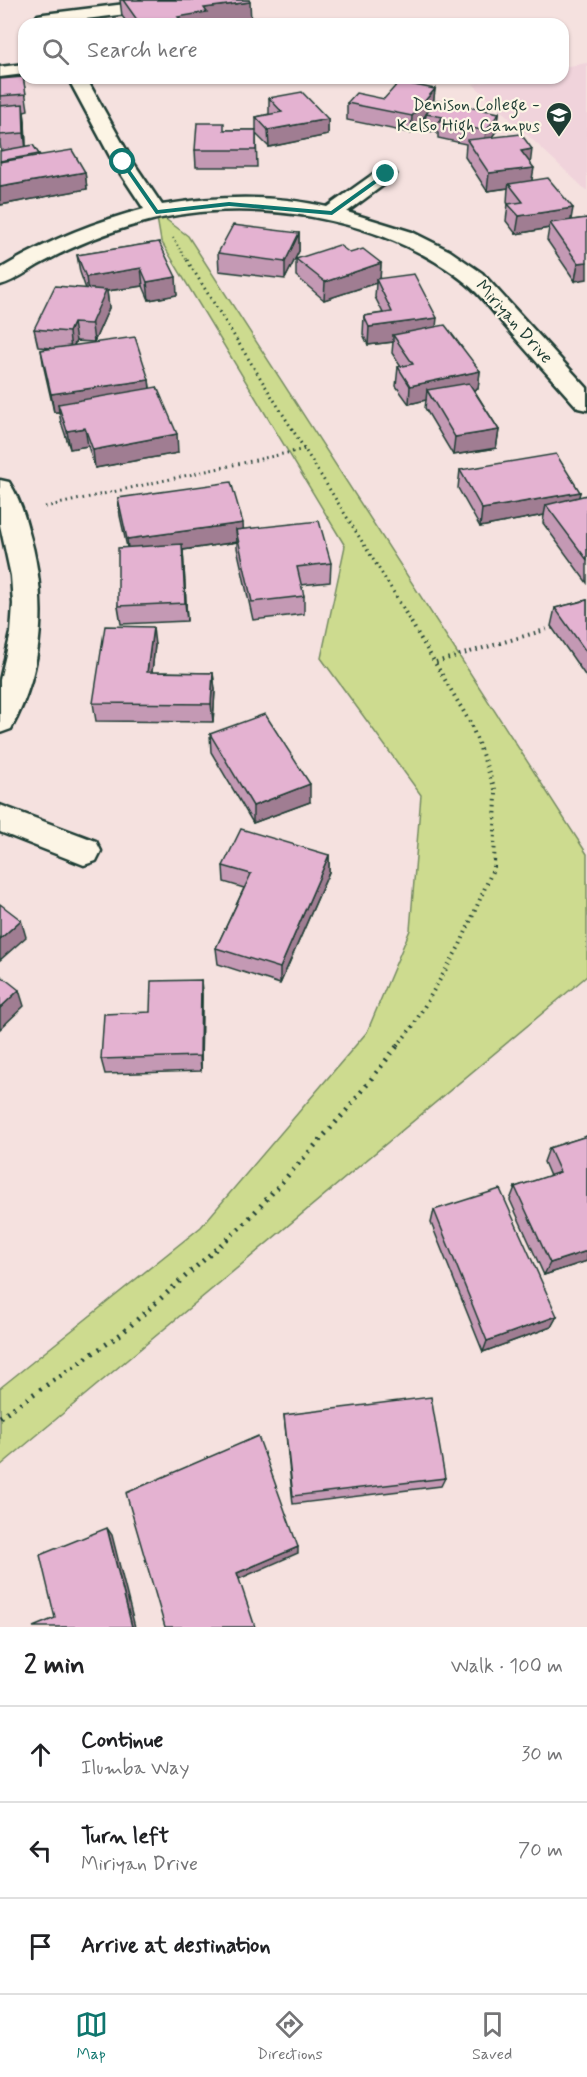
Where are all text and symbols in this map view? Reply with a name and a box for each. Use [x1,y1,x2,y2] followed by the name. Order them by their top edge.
[18,18,569,84] search box
[39,35,72,68] icon: search
[87,37,198,65] text: Search here
[397,93,540,140] place label: Denison College - Kelso High Campus
[544,100,574,138] school or university icon: Denison College - Kelso High Campus
[109,148,135,174] route start
[372,160,398,186] route end
[470,275,558,369] street label: Miriyan Drive
[24,1649,85,1683] text: 2 min
[451,1653,563,1680] text: Walk · 100 m
[81,1727,163,1755] text: Continue
[24,1738,57,1771] icon: ahead
[521,1741,563,1768] text: 30 m
[81,1755,190,1782] text: Ilumba Way
[81,1823,169,1851] text: Turn left
[24,1834,57,1867] icon: left
[518,1837,563,1864] text: 70 m
[81,1851,198,1878] text: Miriyan Drive
[24,1930,57,1963] icon: arrive
[81,1932,271,1960] text: Arrive at destination
[75,2008,108,2065] tab: Map
[257,2008,323,2065] tab: Directions
[472,2008,512,2065] tab: Saved

